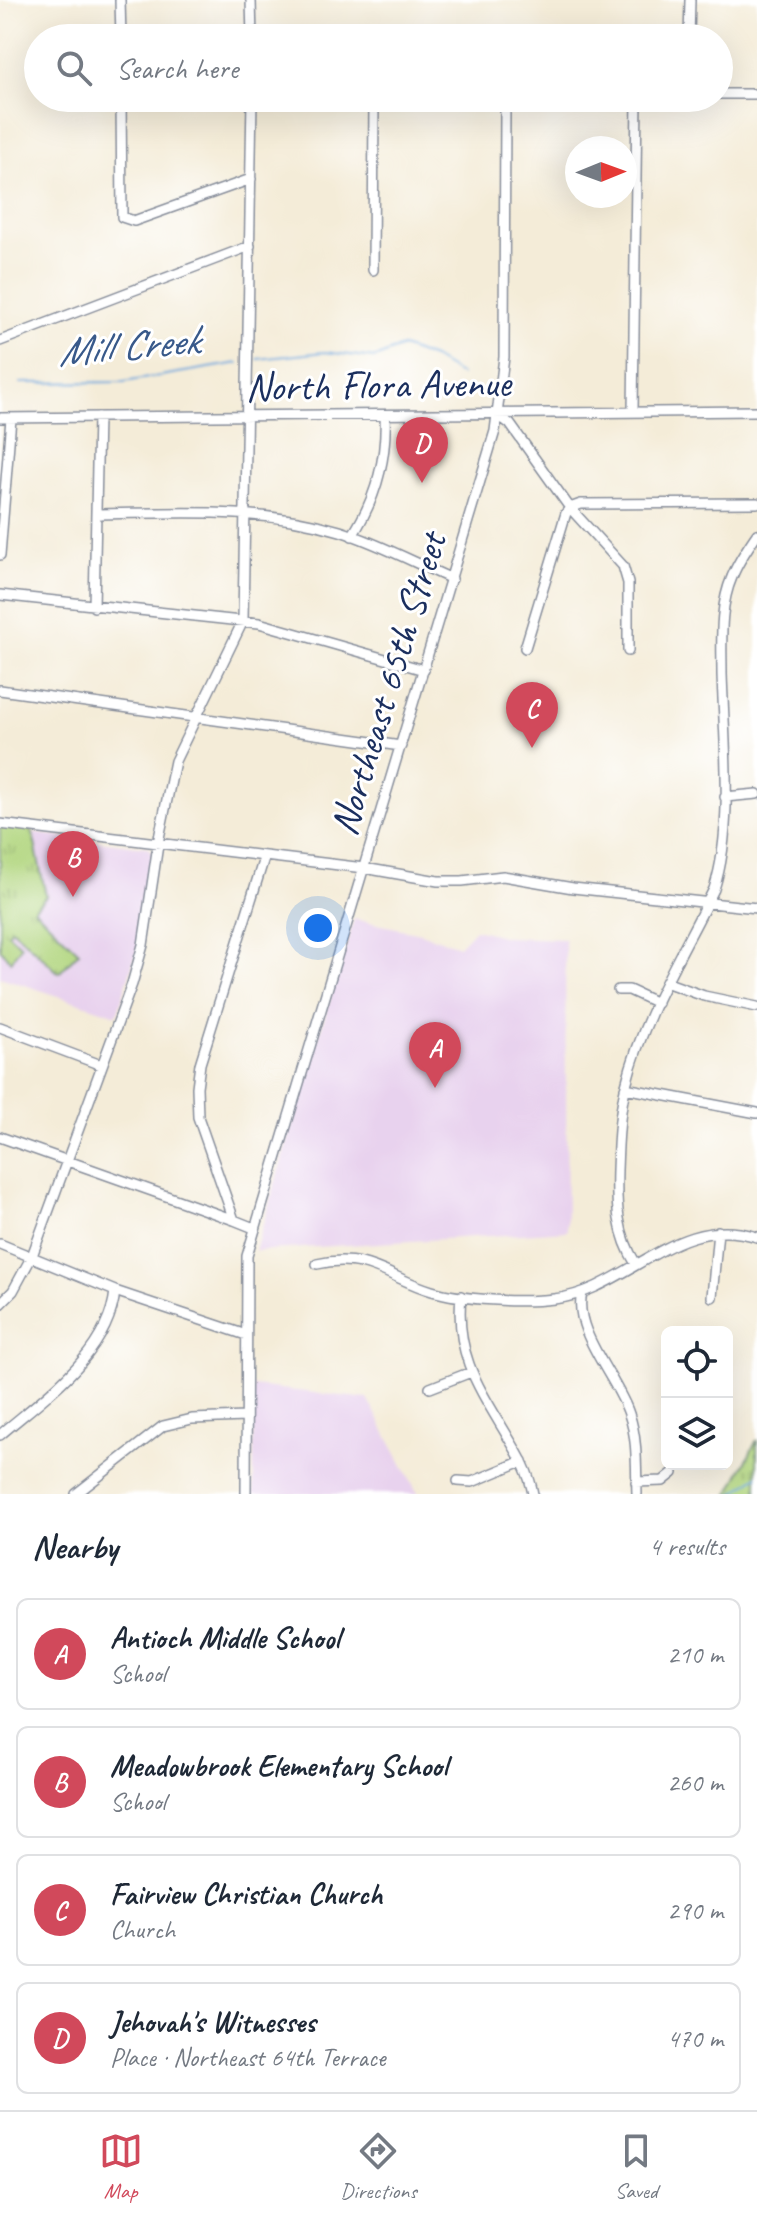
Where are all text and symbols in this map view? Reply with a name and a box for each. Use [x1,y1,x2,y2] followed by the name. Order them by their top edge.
[24,24,733,112] search box
[52,46,96,90] icon: search
[116,49,238,87] text: Search here
[565,136,637,208] north arrow
[56,313,207,379] water label: Mill Creek
[245,358,514,412] street label: North Flora Avenue
[396,417,448,483] pin: D
[318,523,459,841] street label: Northeast 65th Street
[506,682,558,748] pin: C
[47,831,99,897] pin: B
[298,908,338,948] your location
[409,1022,461,1088] pin: A
[661,1326,733,1470] map controls
[661,1326,733,1398] button: locate
[661,1398,733,1470] button: layers
[32,1525,118,1568] text: Nearby
[649,1530,725,1563] text: 4 results
[110,1619,339,1657] text: Antioch Middle School
[53,1638,67,1671] text: A
[667,1638,723,1671] text: 210 m
[110,1657,166,1690] text: School
[110,1747,447,1785] text: Meadowbrook Elementary School
[53,1766,67,1799] text: B
[667,1766,723,1799] text: 260 m
[110,1785,166,1818] text: School
[110,1875,382,1913] text: Fairview Christian Church
[54,1894,66,1927] text: C
[667,1894,723,1927] text: 290 m
[110,1913,175,1946] text: Church
[110,2003,316,2041] text: Jehovah's Witnesses
[52,2022,68,2055] text: D
[667,2022,723,2055] text: 470 m
[110,2041,385,2074] text: Place · Northeast 64th Terrace
[99,2129,143,2205] tab: Map
[340,2129,417,2205] tab: Directions
[614,2129,658,2205] tab: Saved

